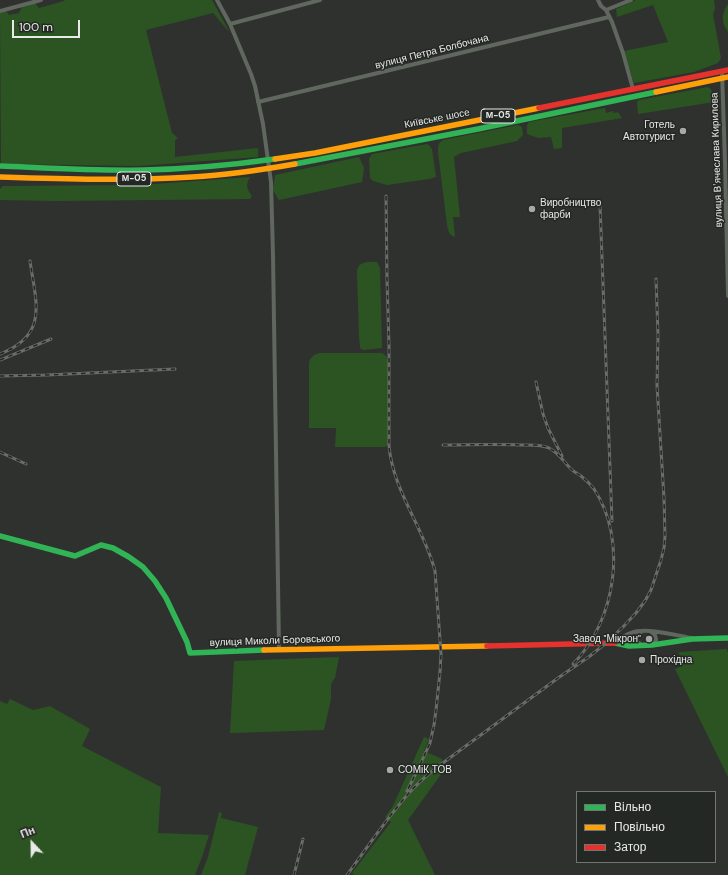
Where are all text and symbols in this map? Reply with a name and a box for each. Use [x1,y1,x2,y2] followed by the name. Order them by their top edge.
[14,12,82,38] scale bar
[19,19,53,35] text: 100 m
[374,32,490,72] street label: вулиця Петра Болбочана
[709,92,725,228] street label: вулиця Вʼячеслава Кирилова
[403,107,471,131] street label: Київське шосе
[481,109,515,123] road number: М-05
[623,119,675,142] place label: Готель Автотурист
[678,126,688,136] marker: Готель Автотурист
[117,172,151,186] road number: М-05
[540,197,601,220] place label: Виробництво фарби
[527,204,537,214] marker: Виробництво фарби
[210,633,340,649] street label: вулиця Миколи Боровського
[573,633,641,645] place label: Завод "Мікрон"
[644,634,654,644] marker: Завод "Мікрон"
[650,654,692,666] place label: Прохідна
[637,655,647,665] marker: Прохідна
[398,764,452,776] place label: СОМіК ТОВ
[385,765,395,775] marker: СОМіК ТОВ
[576,791,716,863] legend
[614,799,651,815] text: Вільно
[614,819,665,835] text: Повільно
[12,823,52,863] north arrow
[18,823,37,841] text: Пн
[614,839,646,855] text: Затор

